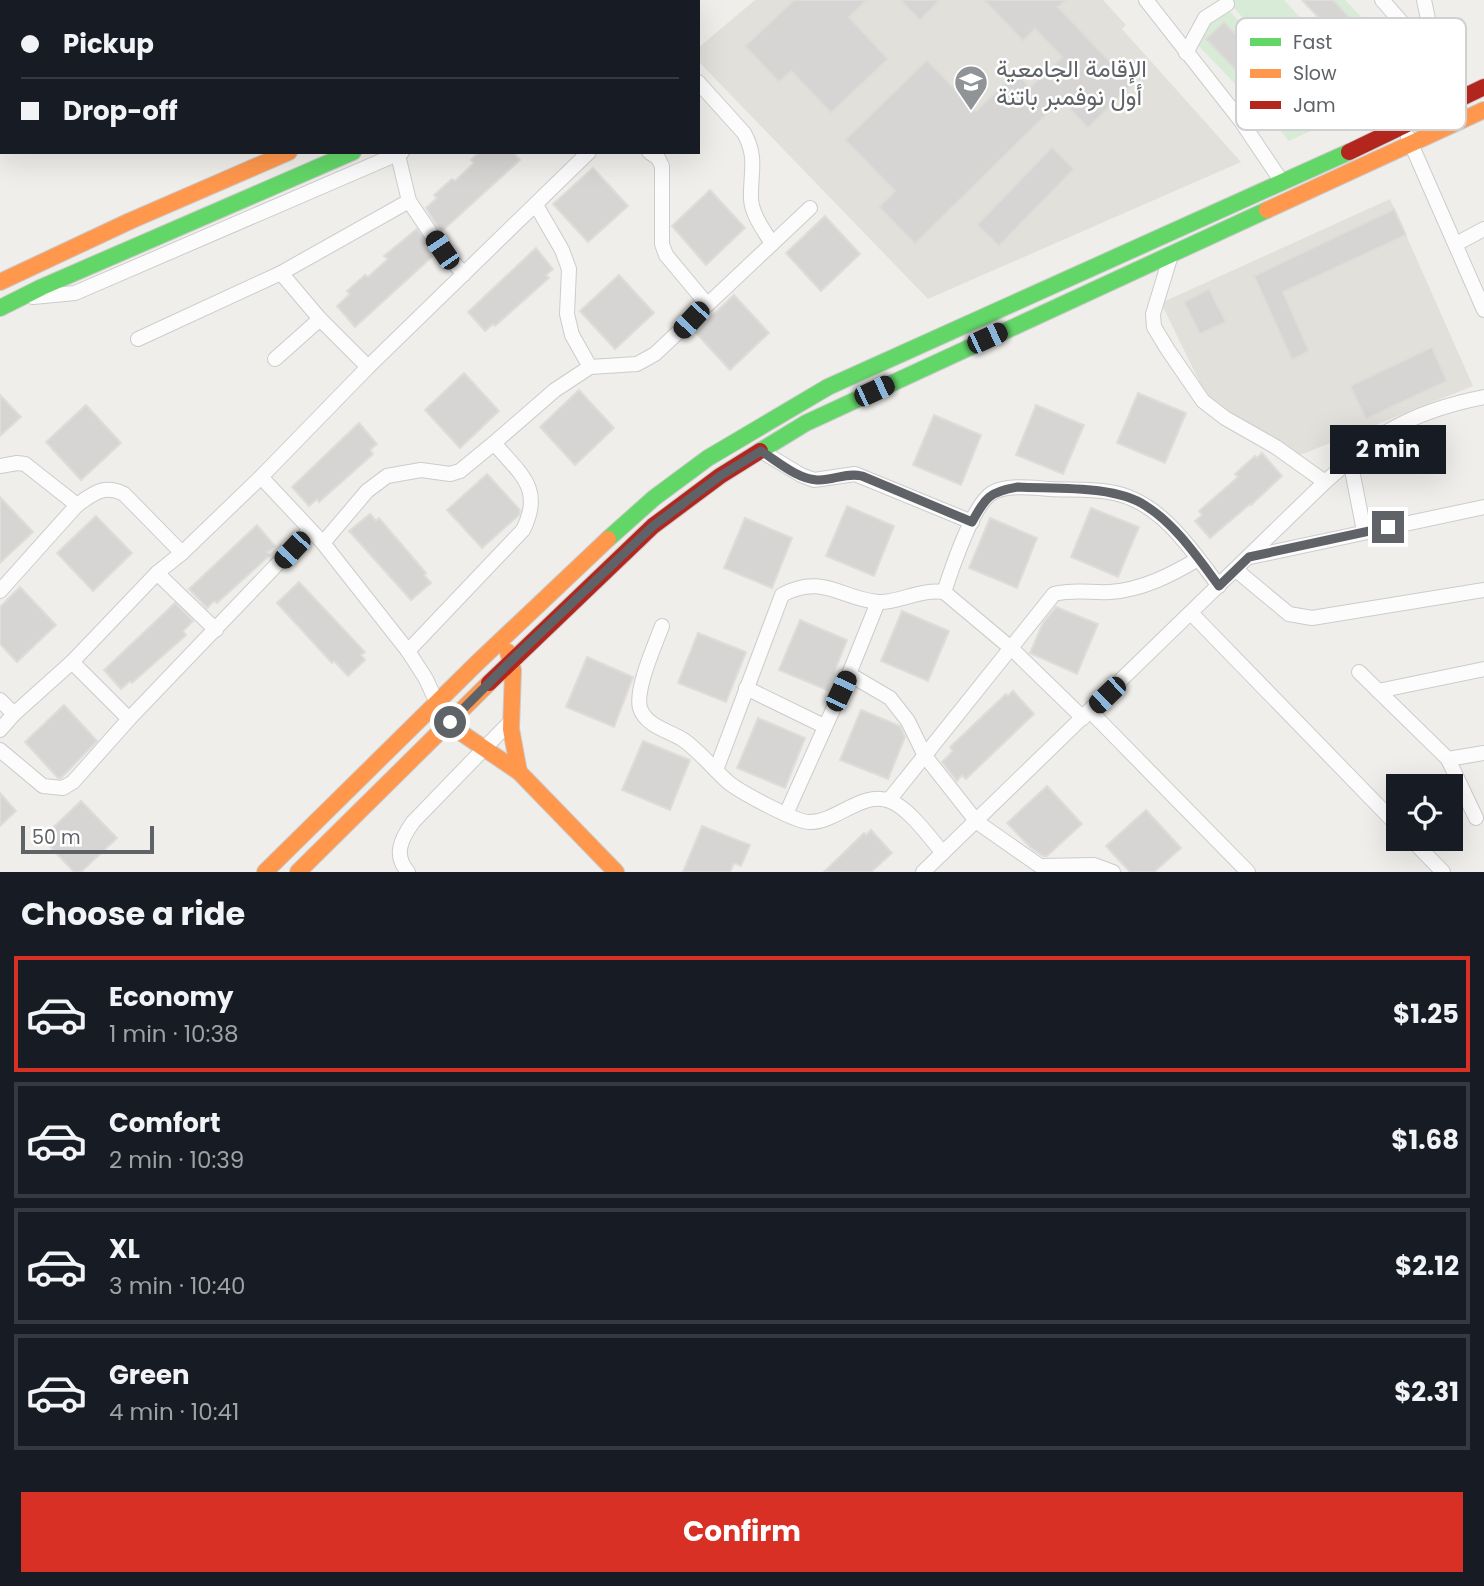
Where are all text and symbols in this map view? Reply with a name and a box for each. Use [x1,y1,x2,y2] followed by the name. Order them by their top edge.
[1236,18,1466,130] legend
[63,26,154,62] text: Pickup
[1293,29,1332,56] text: Fast
[996,52,1147,113] place label: الإقامة الجامعية أول نوفمبر باتنة
[1293,60,1337,87] text: Slow
[952,63,990,112] school or university icon: الإقامة الجامعية أول نوفمبر باتنة
[1293,92,1335,119] text: Jam
[63,93,178,129] text: Drop-off
[422,227,463,273] car
[669,297,714,343] car
[964,320,1011,356] car
[851,373,898,409] car
[1330,426,1446,475] callout: 2 min
[1356,433,1420,465] text: 2 min
[1372,511,1404,543] route end
[270,527,315,573] car
[823,668,860,714] car
[1085,673,1130,717] car
[434,706,466,738] route start
[1386,774,1463,851] map controls
[1386,774,1463,851] button: locate
[21,823,154,855] scale bar
[32,824,81,851] text: 50 m
[21,891,245,936] text: Choose a ride
[109,979,233,1015] text: Economy
[25,983,88,1046] icon: car
[1393,996,1459,1032] text: $1.25
[109,1018,239,1050] text: 1 min · 10:38
[109,1105,221,1141] text: Comfort
[25,1109,88,1172] icon: car
[1391,1122,1459,1158] text: $1.68
[109,1144,244,1176] text: 2 min · 10:39
[109,1231,140,1267] text: XL
[25,1235,88,1298] icon: car
[1395,1248,1459,1284] text: $2.12
[109,1270,246,1302] text: 3 min · 10:40
[109,1357,190,1393] text: Green
[25,1361,88,1424] icon: car
[1394,1374,1459,1410] text: $2.31
[109,1396,239,1428] text: 4 min · 10:41
[21,1492,1463,1572] button: Confirm

